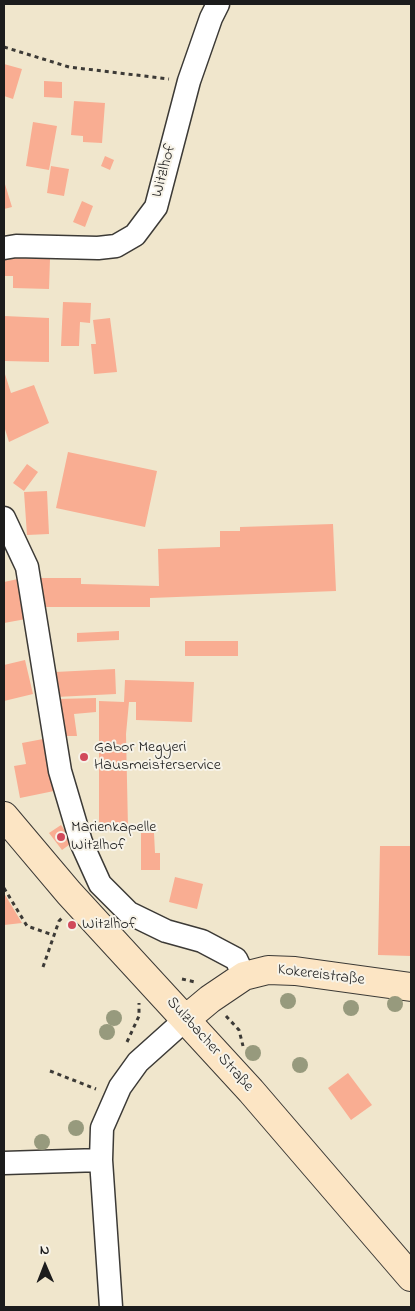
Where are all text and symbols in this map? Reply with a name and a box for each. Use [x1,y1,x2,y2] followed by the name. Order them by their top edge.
[149,142,181,200] street label: Witzlhof
[94,738,221,776] place label: Gabor Megyeri Hausmeisterservice
[78,751,90,763] marker: Gabor Megyeri Hausmeisterservice
[71,818,156,856] place label: Marienkapelle Witzlhof
[55,831,67,843] marker: Marienkapelle Witzlhof
[82,915,136,935] place label: Witzlhof
[66,919,78,931] marker: Witzlhof
[276,961,366,991] street label: Kokereistraße
[161,993,257,1097] street label: Sulzbacher Straße
[40,1240,50,1261] text: N
[20,1241,70,1291] north arrow

